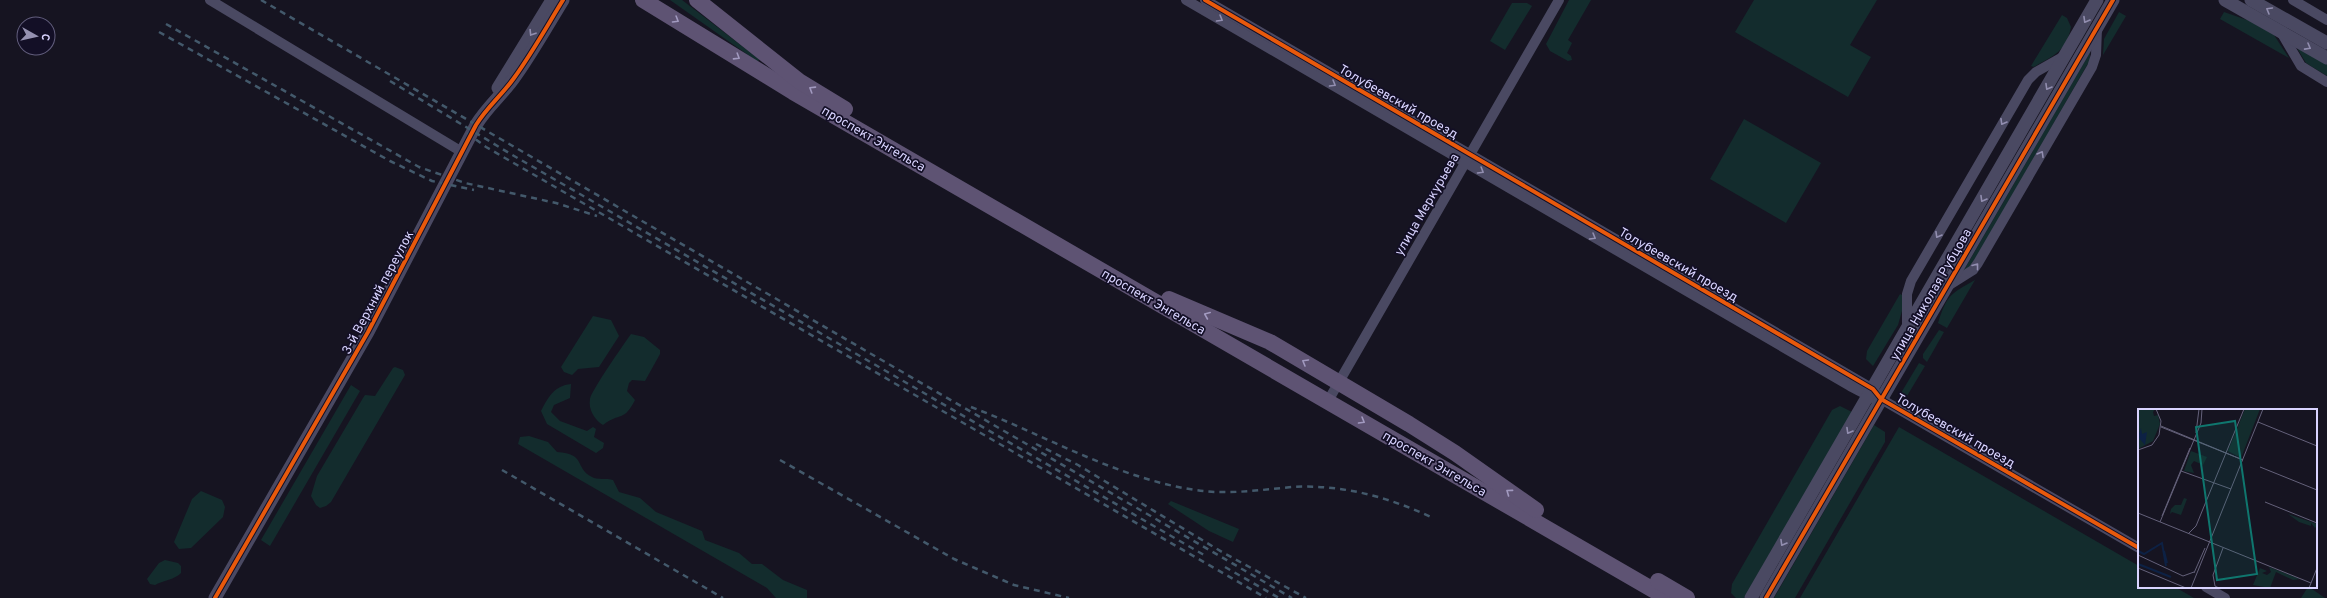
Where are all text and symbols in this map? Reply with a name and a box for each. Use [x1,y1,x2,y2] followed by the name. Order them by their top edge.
[2266,7,2273,14] one-way arrow
[672,15,679,23] one-way arrow
[1216,15,1223,22] one-way arrow
[16,16,56,56] north arrow
[2083,16,2090,23] one-way arrow
[529,29,536,36] one-way arrow
[37,33,52,42] text: С
[2304,43,2311,50] one-way arrow
[733,52,740,60] one-way arrow
[1336,62,1461,144] street label: Толубеевский проезд
[1329,80,1336,87] one-way arrow
[2045,83,2052,90] one-way arrow
[809,86,816,94] one-way arrow
[818,104,928,176] street label: проспект Энгельса
[2001,118,2008,125] one-way arrow
[1392,151,1464,259] street label: улица Меркурьева
[2037,151,2044,158] one-way arrow
[1477,167,1484,174] one-way arrow
[1980,195,1987,202] one-way arrow
[1616,225,1741,307] street label: Толубеевский проезд
[1887,226,1976,364] street label: улица Николая Рубцова
[339,228,418,358] street label: 3-й Верхний переулок
[1935,230,1942,238] one-way arrow
[1589,232,1596,239] one-way arrow
[1971,263,1978,270] one-way arrow
[1098,267,1208,339] street label: проспект Энгельса
[1204,312,1211,320] one-way arrow
[1302,360,1309,367] one-way arrow
[1893,391,2018,473] street label: Толубеевский проезд
[2138,409,2317,588] inset map
[1358,416,1365,423] one-way arrow
[1846,427,1853,434] one-way arrow
[1379,429,1489,501] street label: проспект Энгельса
[1507,490,1514,497] one-way arrow
[1781,539,1788,546] one-way arrow

